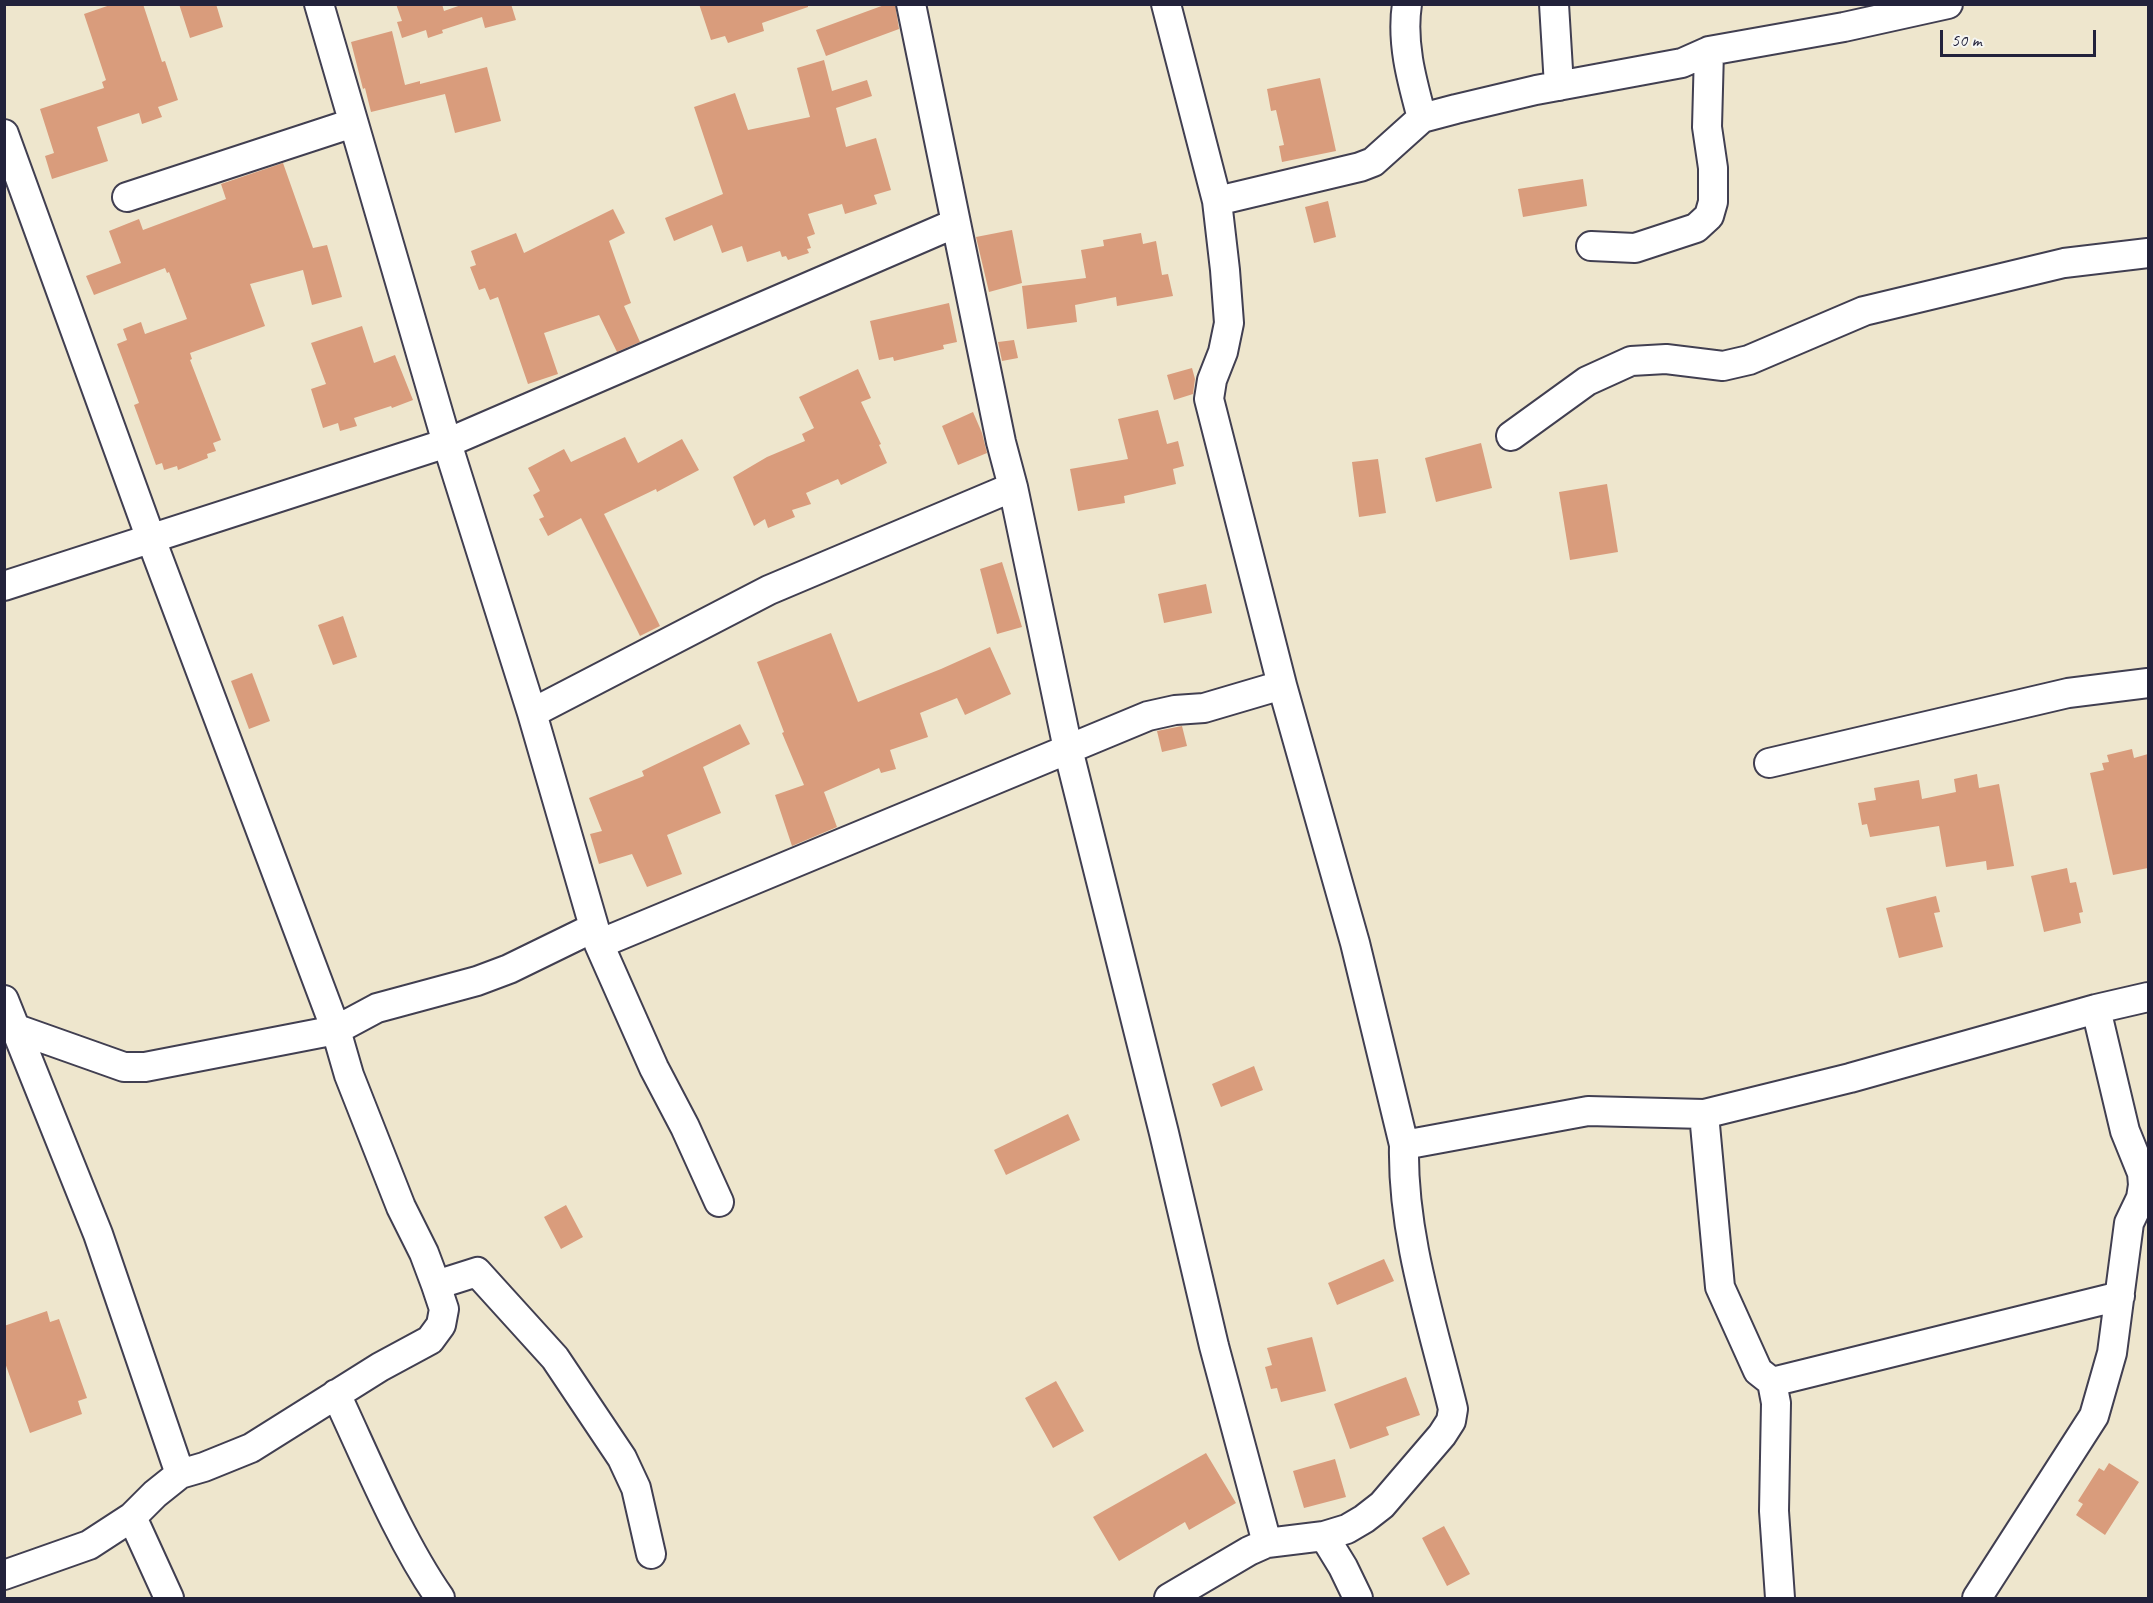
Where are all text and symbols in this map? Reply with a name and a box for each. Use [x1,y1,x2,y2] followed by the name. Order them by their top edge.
[1943,18,2099,56] scale bar
[1951,29,1982,51] text: 50 m

